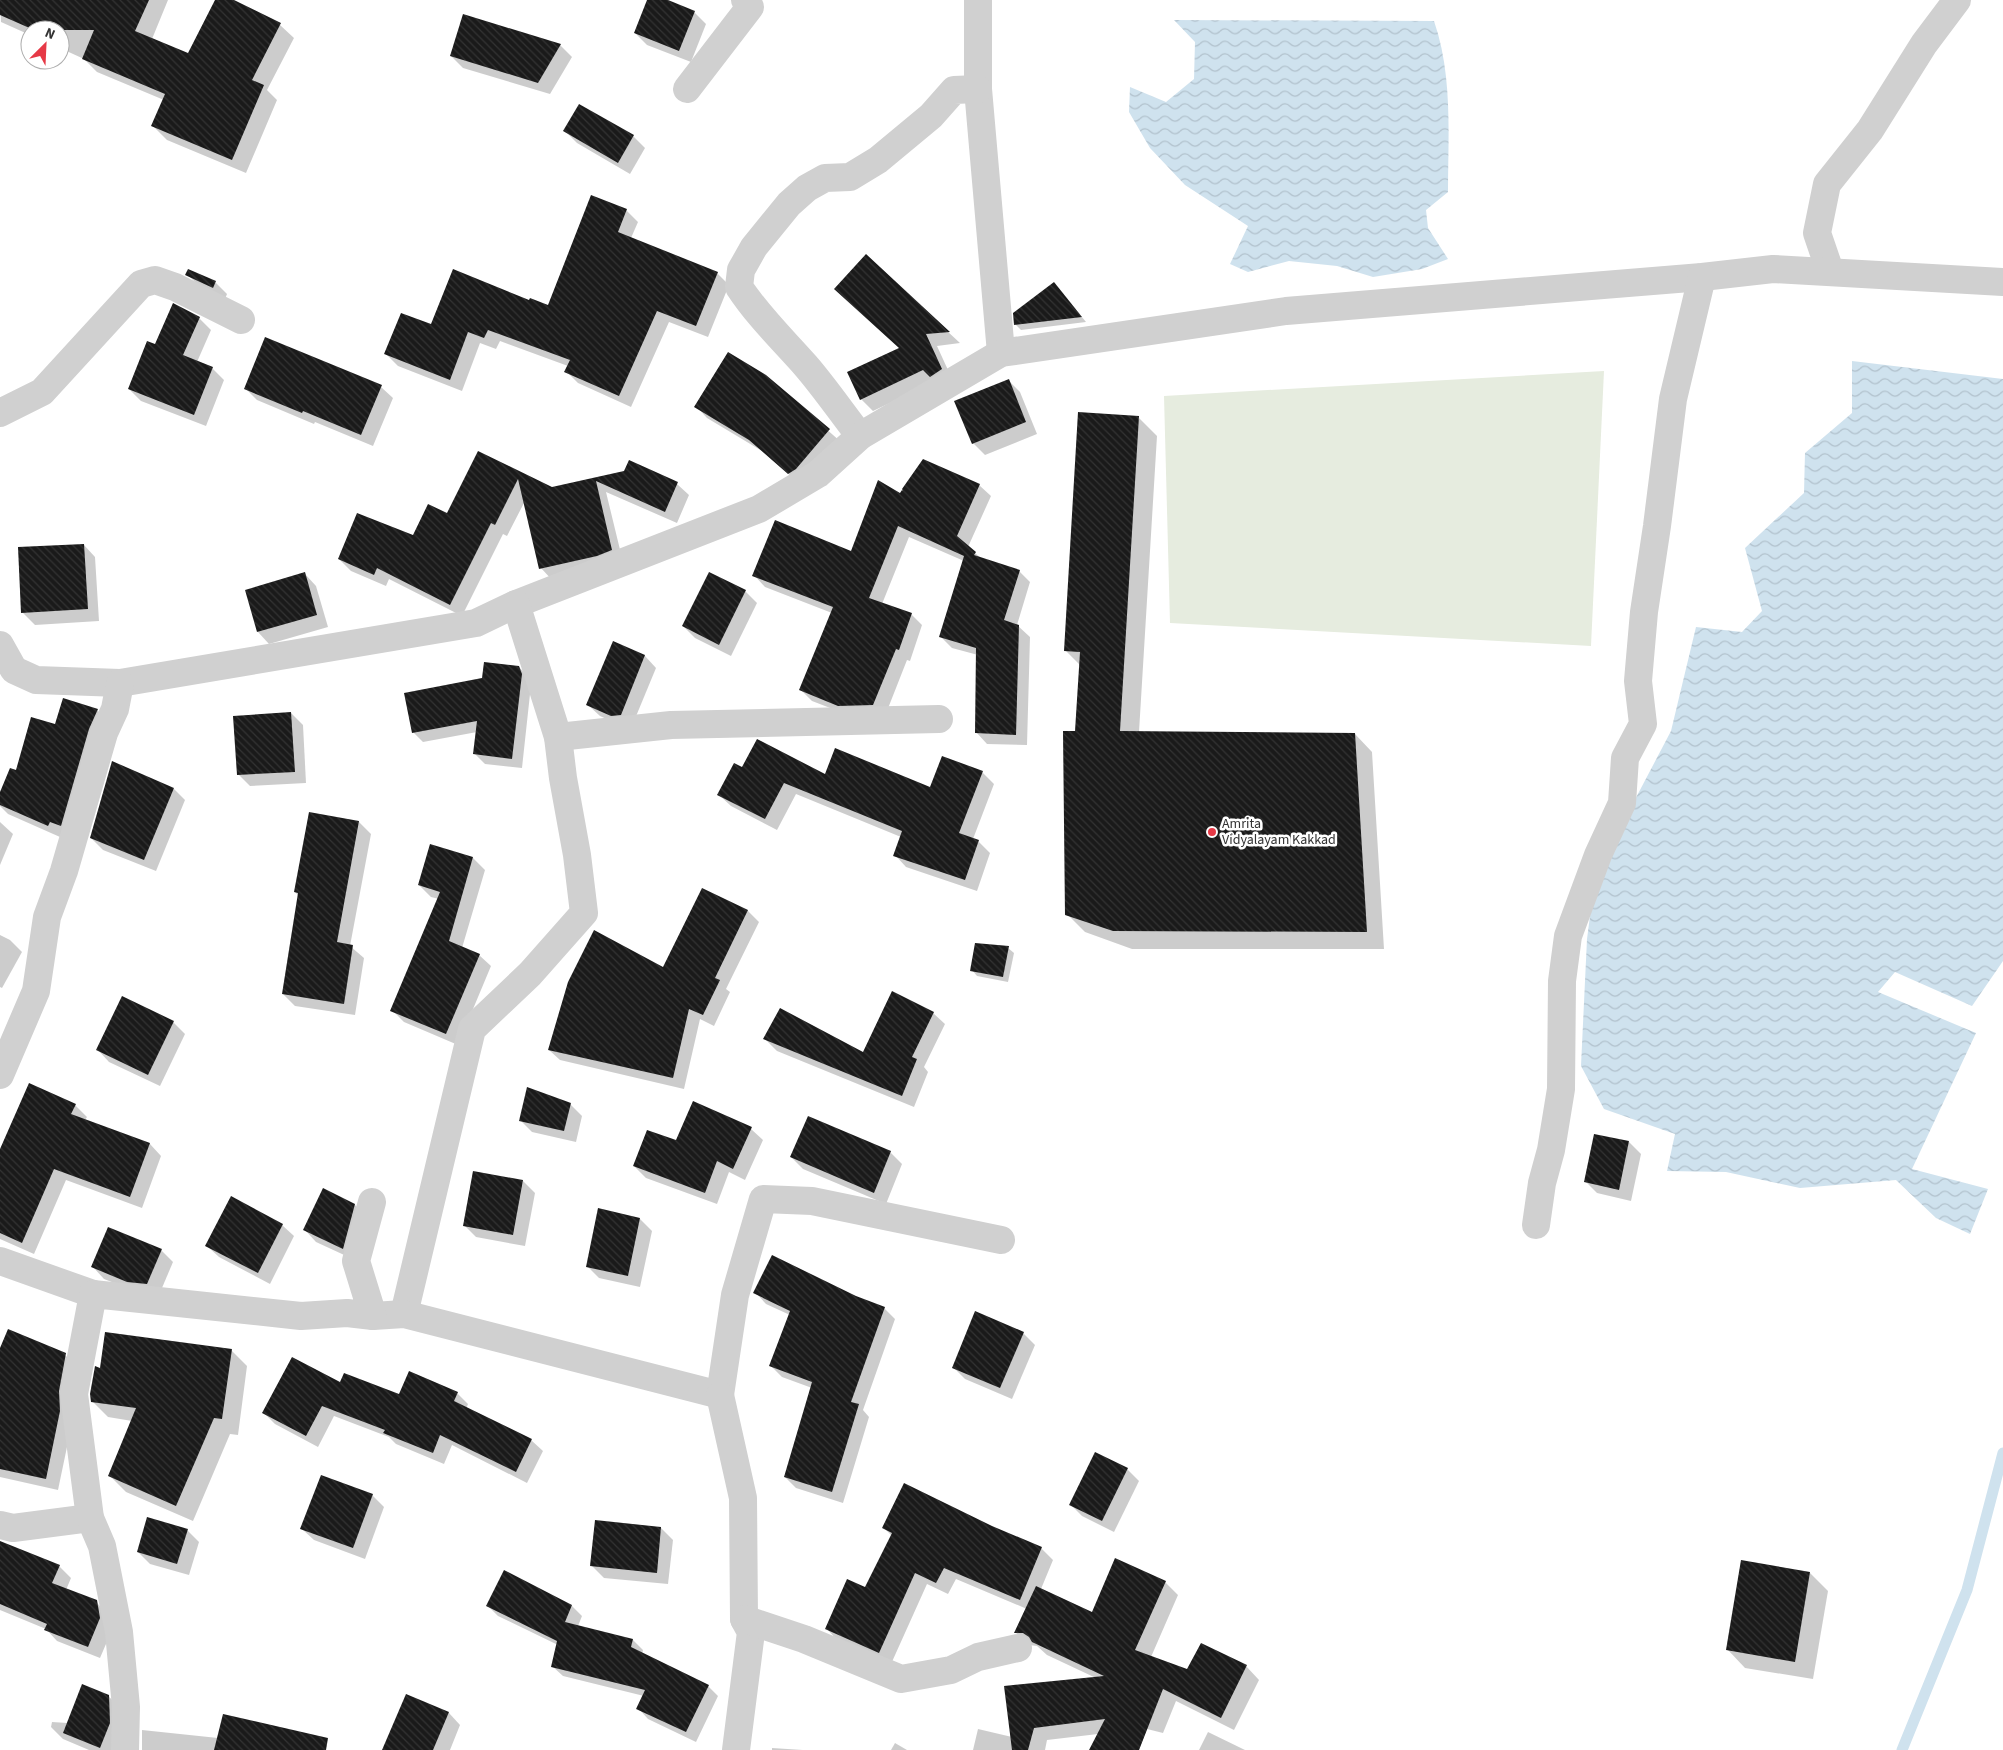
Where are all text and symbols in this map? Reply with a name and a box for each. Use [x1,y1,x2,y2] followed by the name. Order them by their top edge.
[20,20,70,70] north arrow
[42,23,58,45] text: N
[1222,814,1336,850] place label: Amrita Vidyalayam Kakkad
[1206,826,1218,838] marker: Amrita Vidyalayam Kakkad

